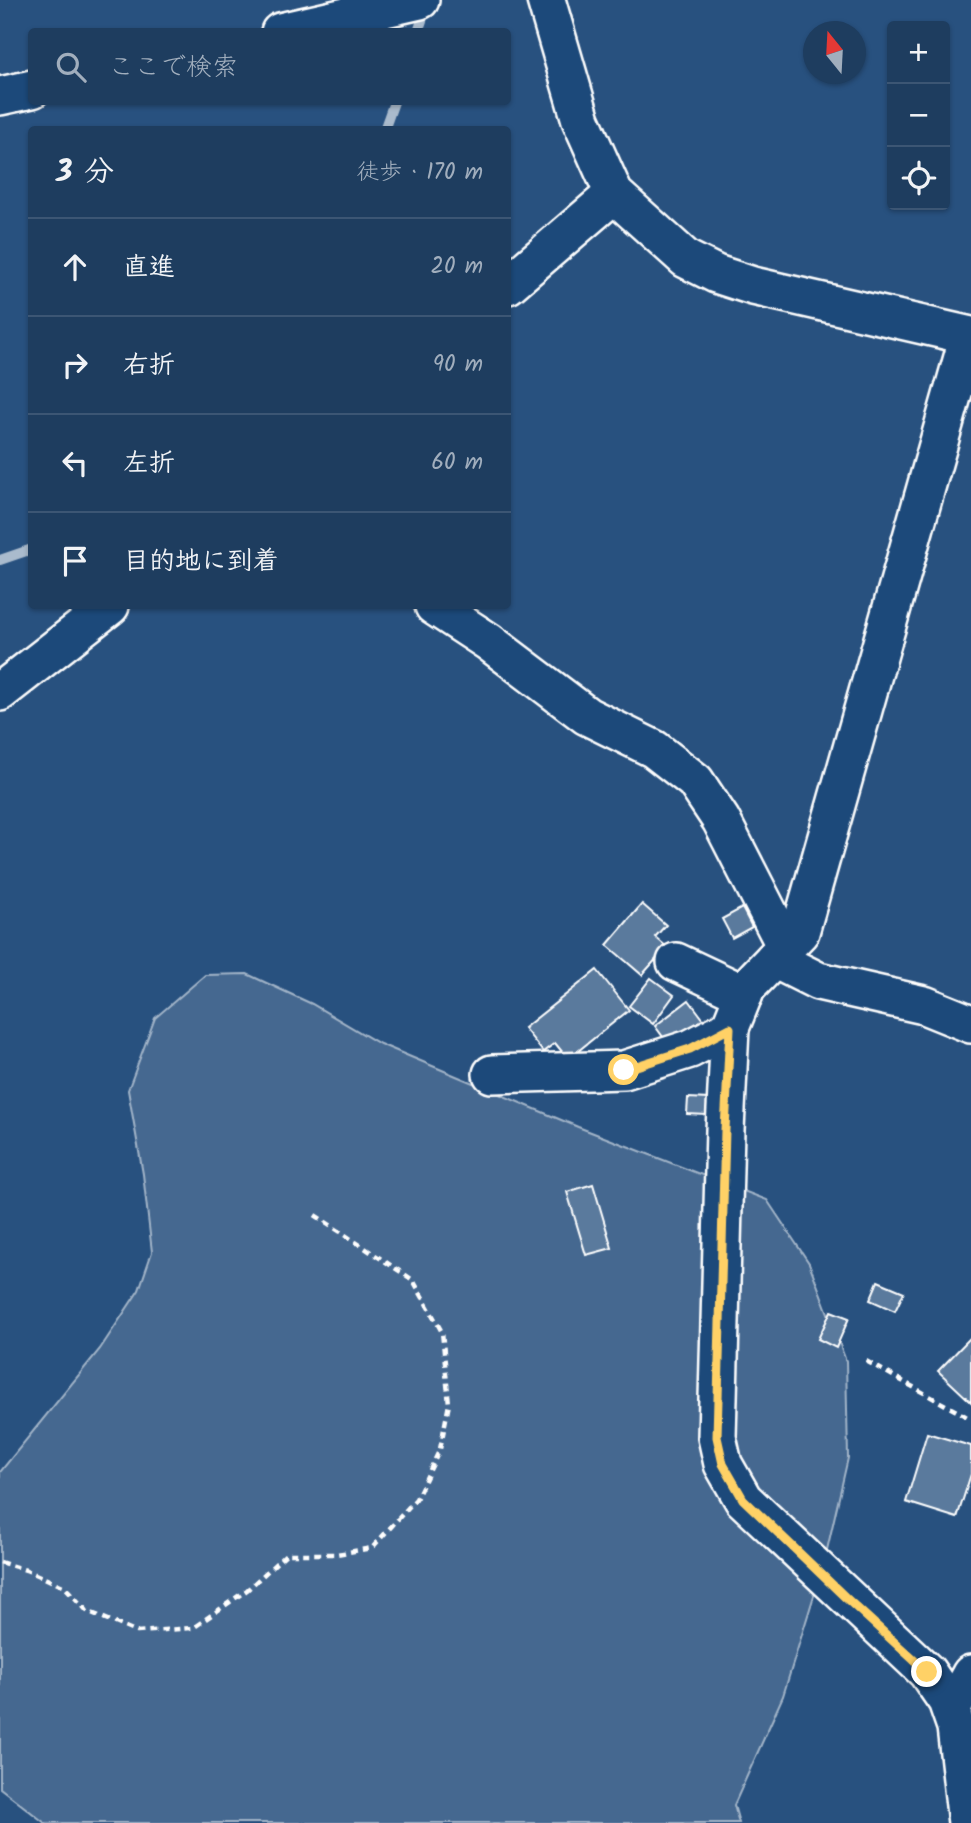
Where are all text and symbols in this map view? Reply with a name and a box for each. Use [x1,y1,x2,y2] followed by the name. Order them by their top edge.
[803,21,866,84] north arrow
[887,21,950,210] map controls
[887,21,950,84] button: +
[28,28,511,105] search box
[108,47,238,89] text: ここで検索
[52,48,90,86] icon: search
[887,84,950,147] button: −
[887,147,950,210] button: locate
[56,149,114,197] text: 3 分
[356,155,483,191] text: 徒歩 · 170 m
[123,247,175,289] text: 直進
[56,248,94,286] icon: ahead
[431,249,483,285] text: 20 m
[123,345,175,387] text: 右折
[56,346,94,384] icon: right
[433,347,483,383] text: 90 m
[123,443,175,485] text: 左折
[56,444,94,482] icon: left
[431,445,483,481] text: 60 m
[123,541,279,583] text: 目的地に到着
[56,542,94,580] icon: arrive
[608,1054,639,1085] route start
[911,1656,942,1687] route end

